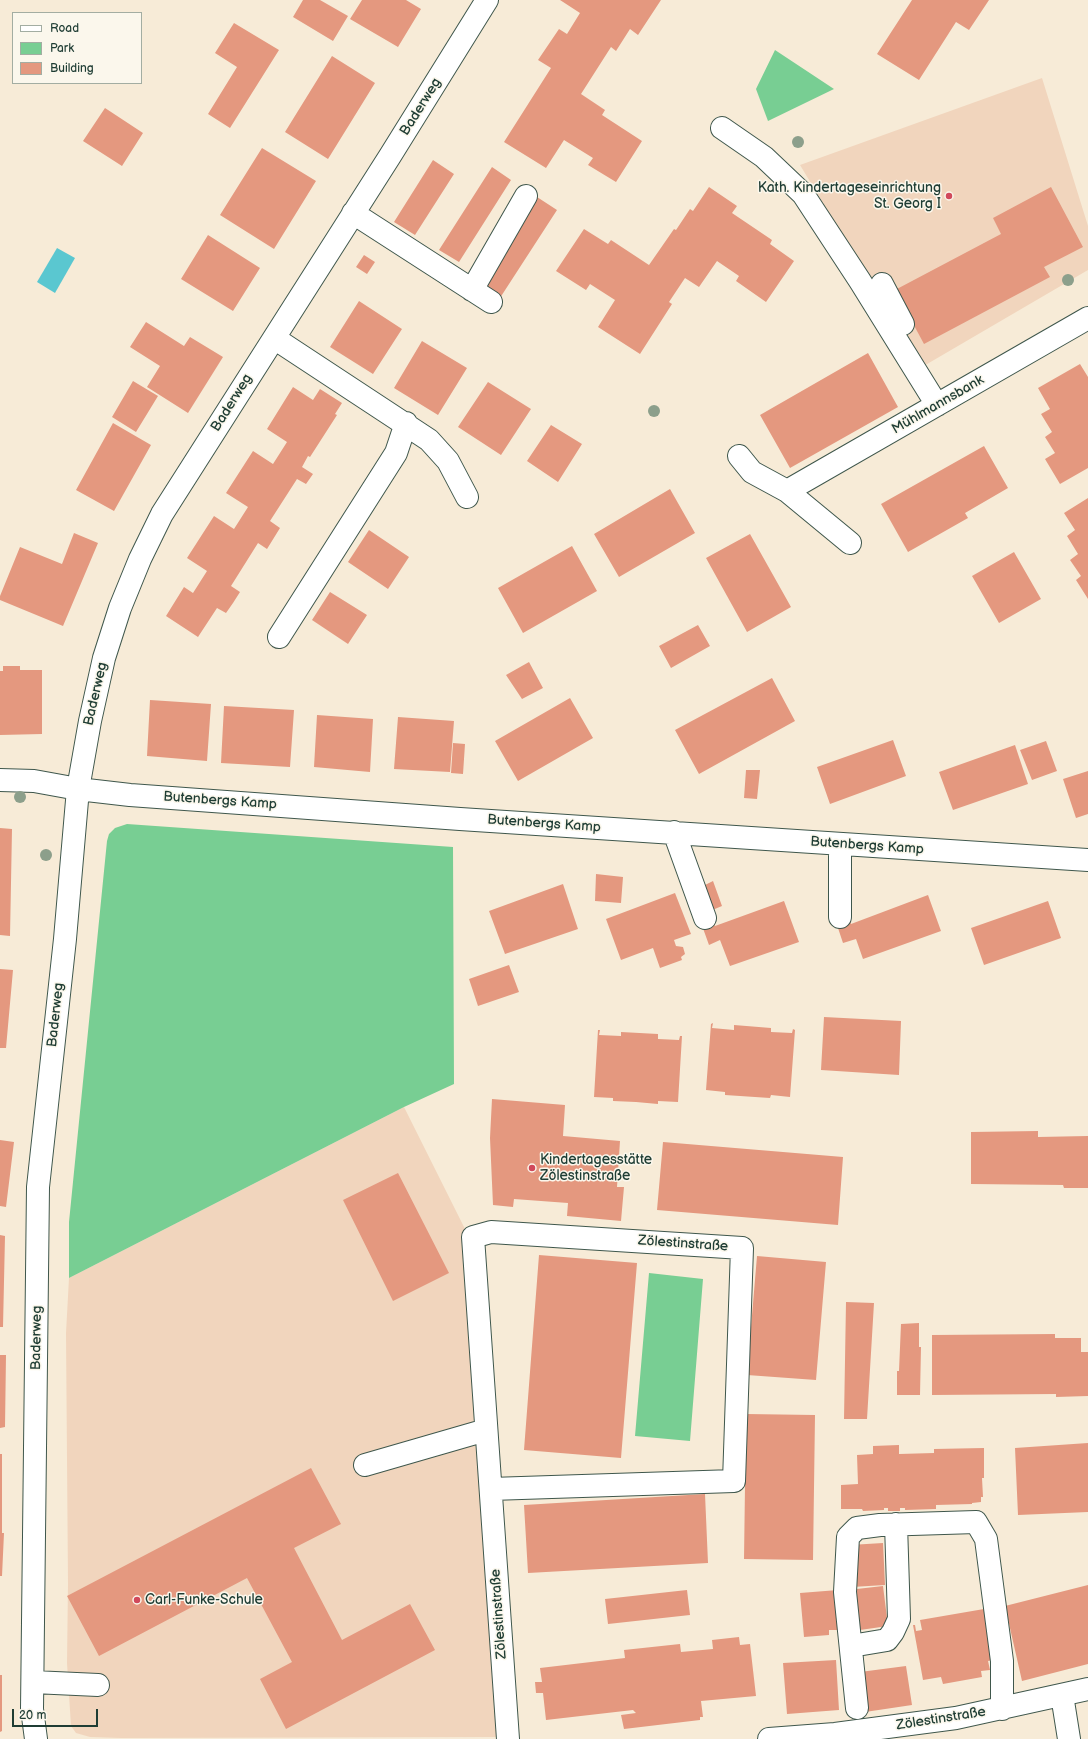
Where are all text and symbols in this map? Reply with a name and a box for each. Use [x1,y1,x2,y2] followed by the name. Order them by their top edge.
[12,12,142,84] legend
[50,21,79,36] text: Road
[50,41,74,56] text: Park
[50,61,94,76] text: Building
[397,75,445,139] street label: Baderweg
[758,180,941,212] place label: Kath. Kindertageseinrichtung St. Georg I
[944,191,954,201] marker: Kath. Kindertageseinrichtung St. Georg I
[208,371,256,435] street label: Baderweg
[889,372,987,438] street label: Mühlmannsbank
[81,661,111,727] street label: Baderweg
[163,789,277,813] street label: Butenbergs Kamp
[487,812,601,836] street label: Butenbergs Kamp
[810,834,924,858] street label: Butenbergs Kamp
[44,982,68,1048] street label: Baderweg
[540,1152,652,1184] place label: Kindertagesstätte Zölestinstraße
[527,1163,537,1173] marker: Kindertagesstätte Zölestinstraße
[637,1232,729,1256] street label: Zölestinstraße
[28,1306,46,1370] street label: Baderweg
[487,1568,511,1660] street label: Zölestinstraße
[145,1592,263,1608] place label: Carl-Funke-Schule
[132,1595,142,1605] marker: Carl-Funke-Schule
[14,1701,100,1727] scale bar
[895,1704,987,1734] street label: Zölestinstraße
[19,1708,46,1723] text: 20 m

